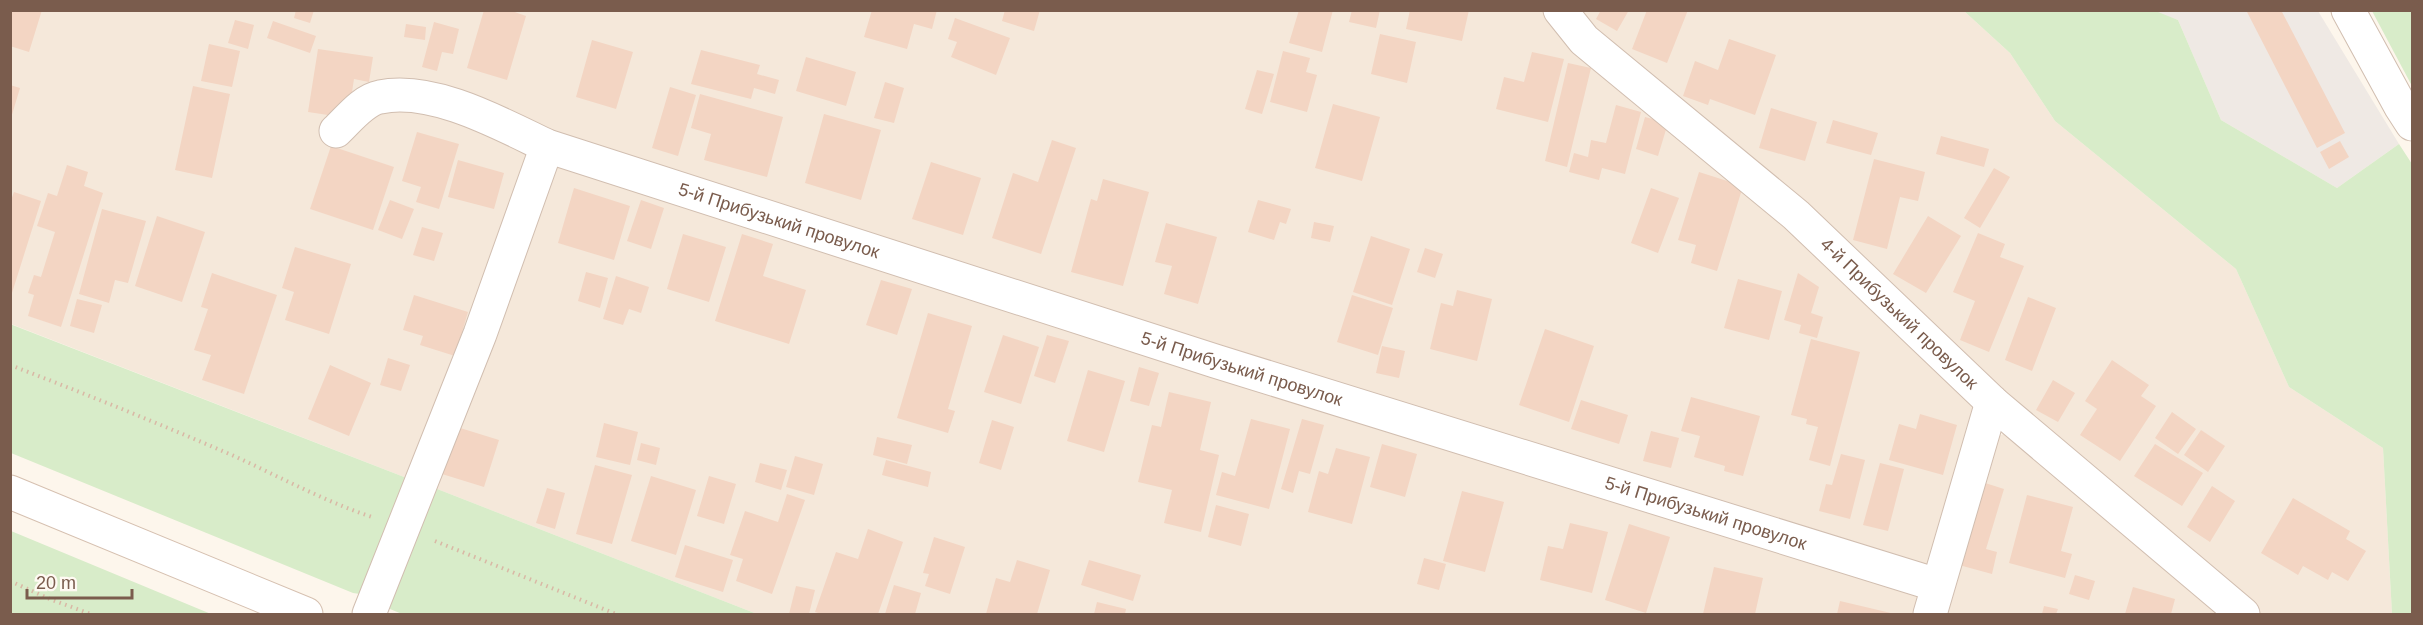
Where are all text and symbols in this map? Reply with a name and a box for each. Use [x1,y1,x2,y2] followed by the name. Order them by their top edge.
[676,179,882,262] street label: 5-й Прибузький провулок
[1816,234,1982,393] street label: 4-й Прибузький провулок
[1139,328,1345,410] street label: 5-й Прибузький провулок
[1603,473,1809,554] street label: 5-й Прибузький провулок
[27,562,132,600] scale bar
[36,573,76,593] text: 20 m

